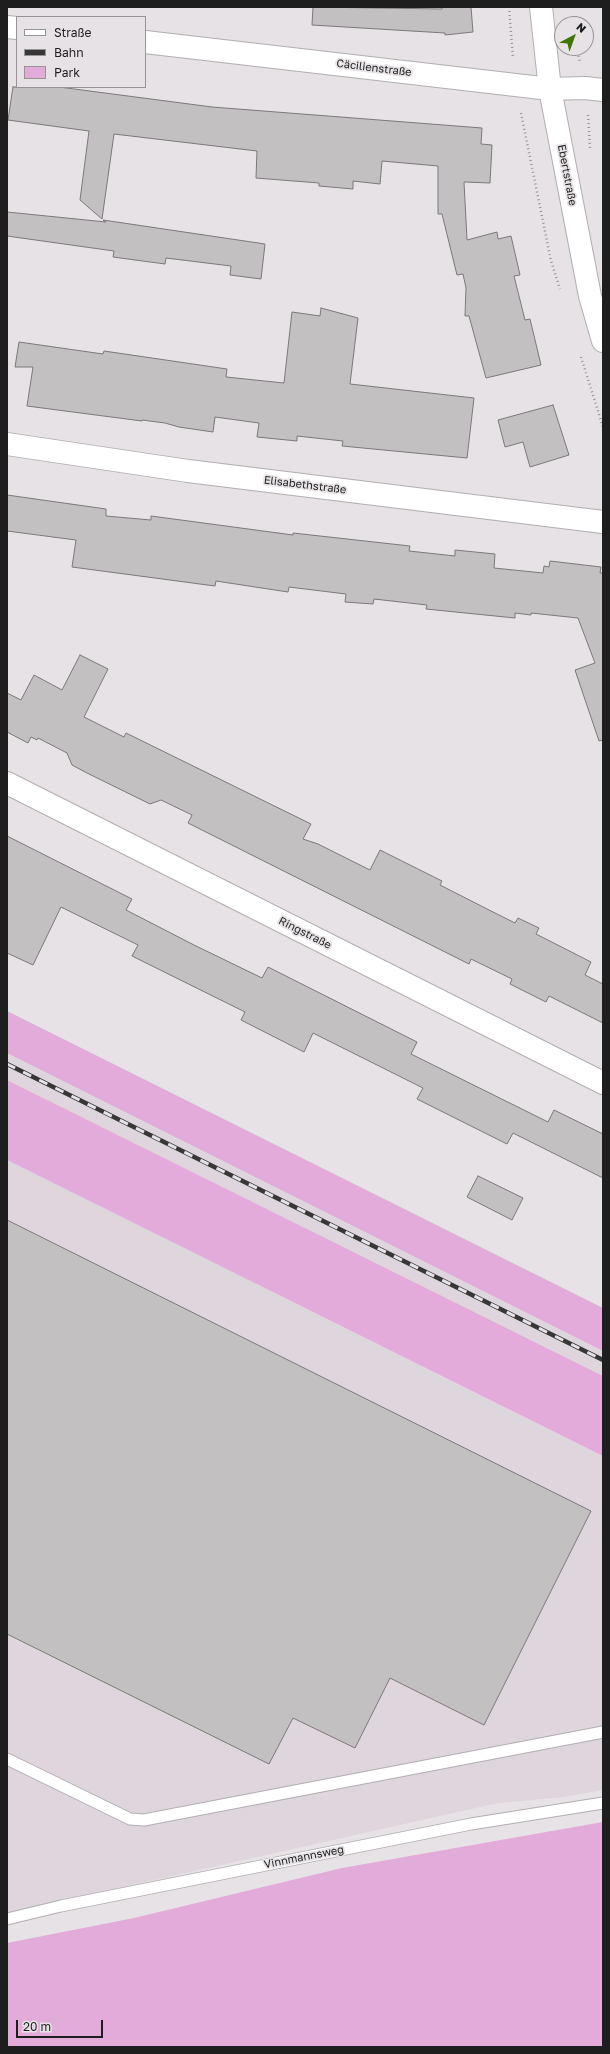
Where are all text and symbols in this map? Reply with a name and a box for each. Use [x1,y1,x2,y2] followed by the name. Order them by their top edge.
[16,16,146,88] legend
[554,16,594,56] north arrow
[574,20,589,35] text: N
[54,25,92,40] text: Straße
[54,45,84,60] text: Bahn
[336,57,412,79] street label: Cäcilienstraße
[54,65,80,80] text: Park
[555,143,579,207] street label: Ebertstraße
[263,473,347,497] street label: Elisabethstraße
[276,914,334,952] street label: Ringstraße
[263,1843,345,1871] street label: Vinnmannsweg
[18,2012,105,2038] scale bar
[23,2019,51,2034] text: 20 m

